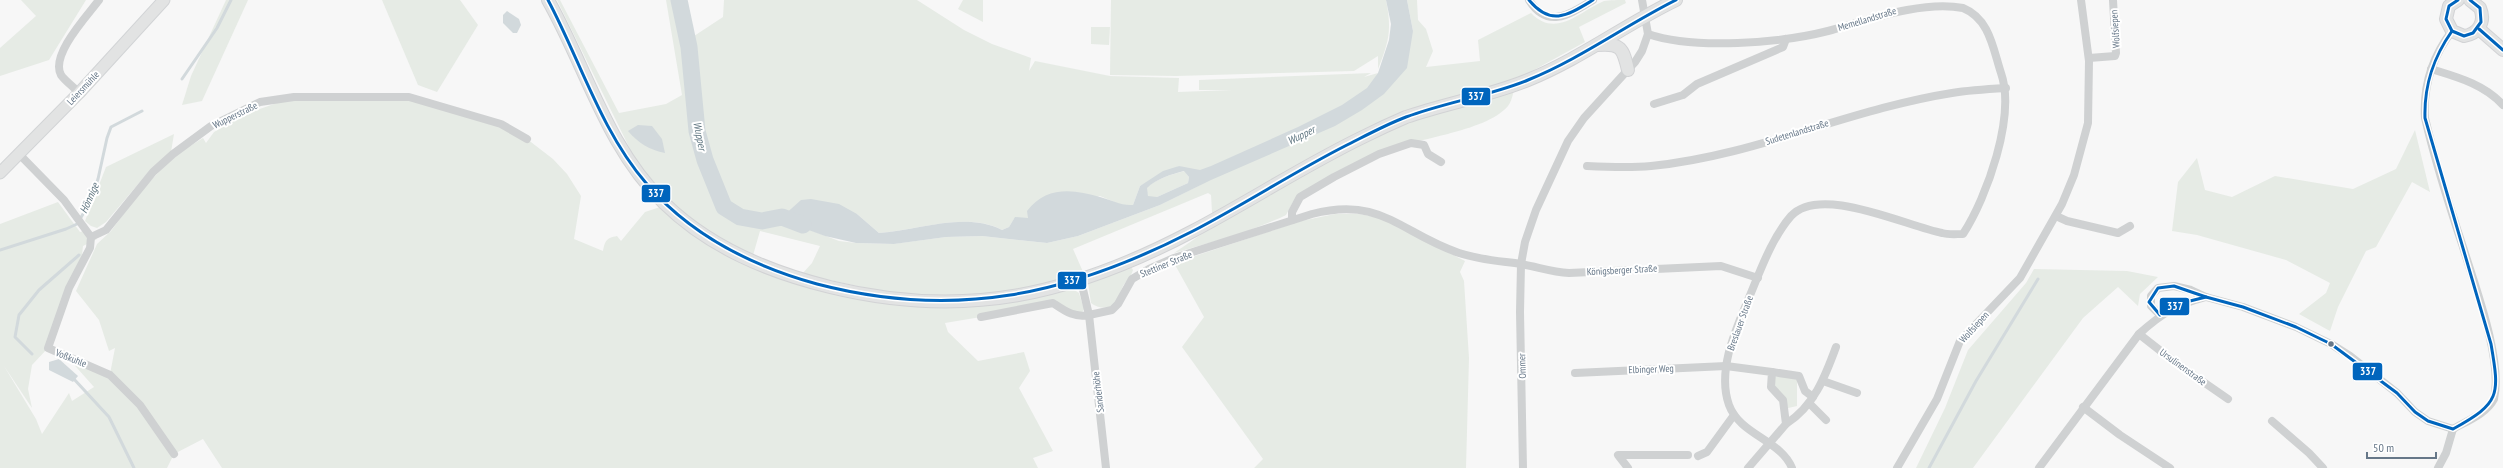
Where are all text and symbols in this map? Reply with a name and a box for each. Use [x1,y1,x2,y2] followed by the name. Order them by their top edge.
[1836,4,1898,34] street label: Memellandstraße
[2107,10,2123,48] street label: Wolfsiepen
[64,68,102,108] street label: Leiersmühle
[1461,87,1491,106] line badge: 337
[1468,89,1484,103] text: 337
[211,99,259,131] street label: Wupperstraße
[1764,116,1830,148] street label: Sudetenlandstraße
[690,120,710,153] water label: Wupper
[1285,121,1319,148] water label: Wupper
[76,179,102,215] water label: Hönnige
[641,184,671,203] line badge: 337
[648,186,664,200] text: 337
[1138,248,1194,280] street label: Stettiner Straße
[1586,262,1658,278] street label: Königsberger Straße
[1057,271,1087,290] line badge: 337
[1064,273,1080,287] text: 337
[1724,294,1756,352] street label: Breslauer Straße
[2159,297,2190,316] line badge: 337
[2167,299,2183,313] text: 337
[1956,308,1992,346] street label: Wolfsiepen
[2326,339,2336,349] unlabelled marker
[53,346,88,370] street label: Voßkuhle
[2157,346,2209,388] street label: Ursulinenstraße
[1515,353,1529,379] street label: Ommer
[1628,362,1674,376] street label: Elbinger Weg
[2352,362,2383,381] line badge: 337
[2360,364,2376,378] text: 337
[1089,371,1107,413] street label: Sanderhöhe
[2367,434,2436,460] scale bar
[2373,440,2394,455] text: 50 m

